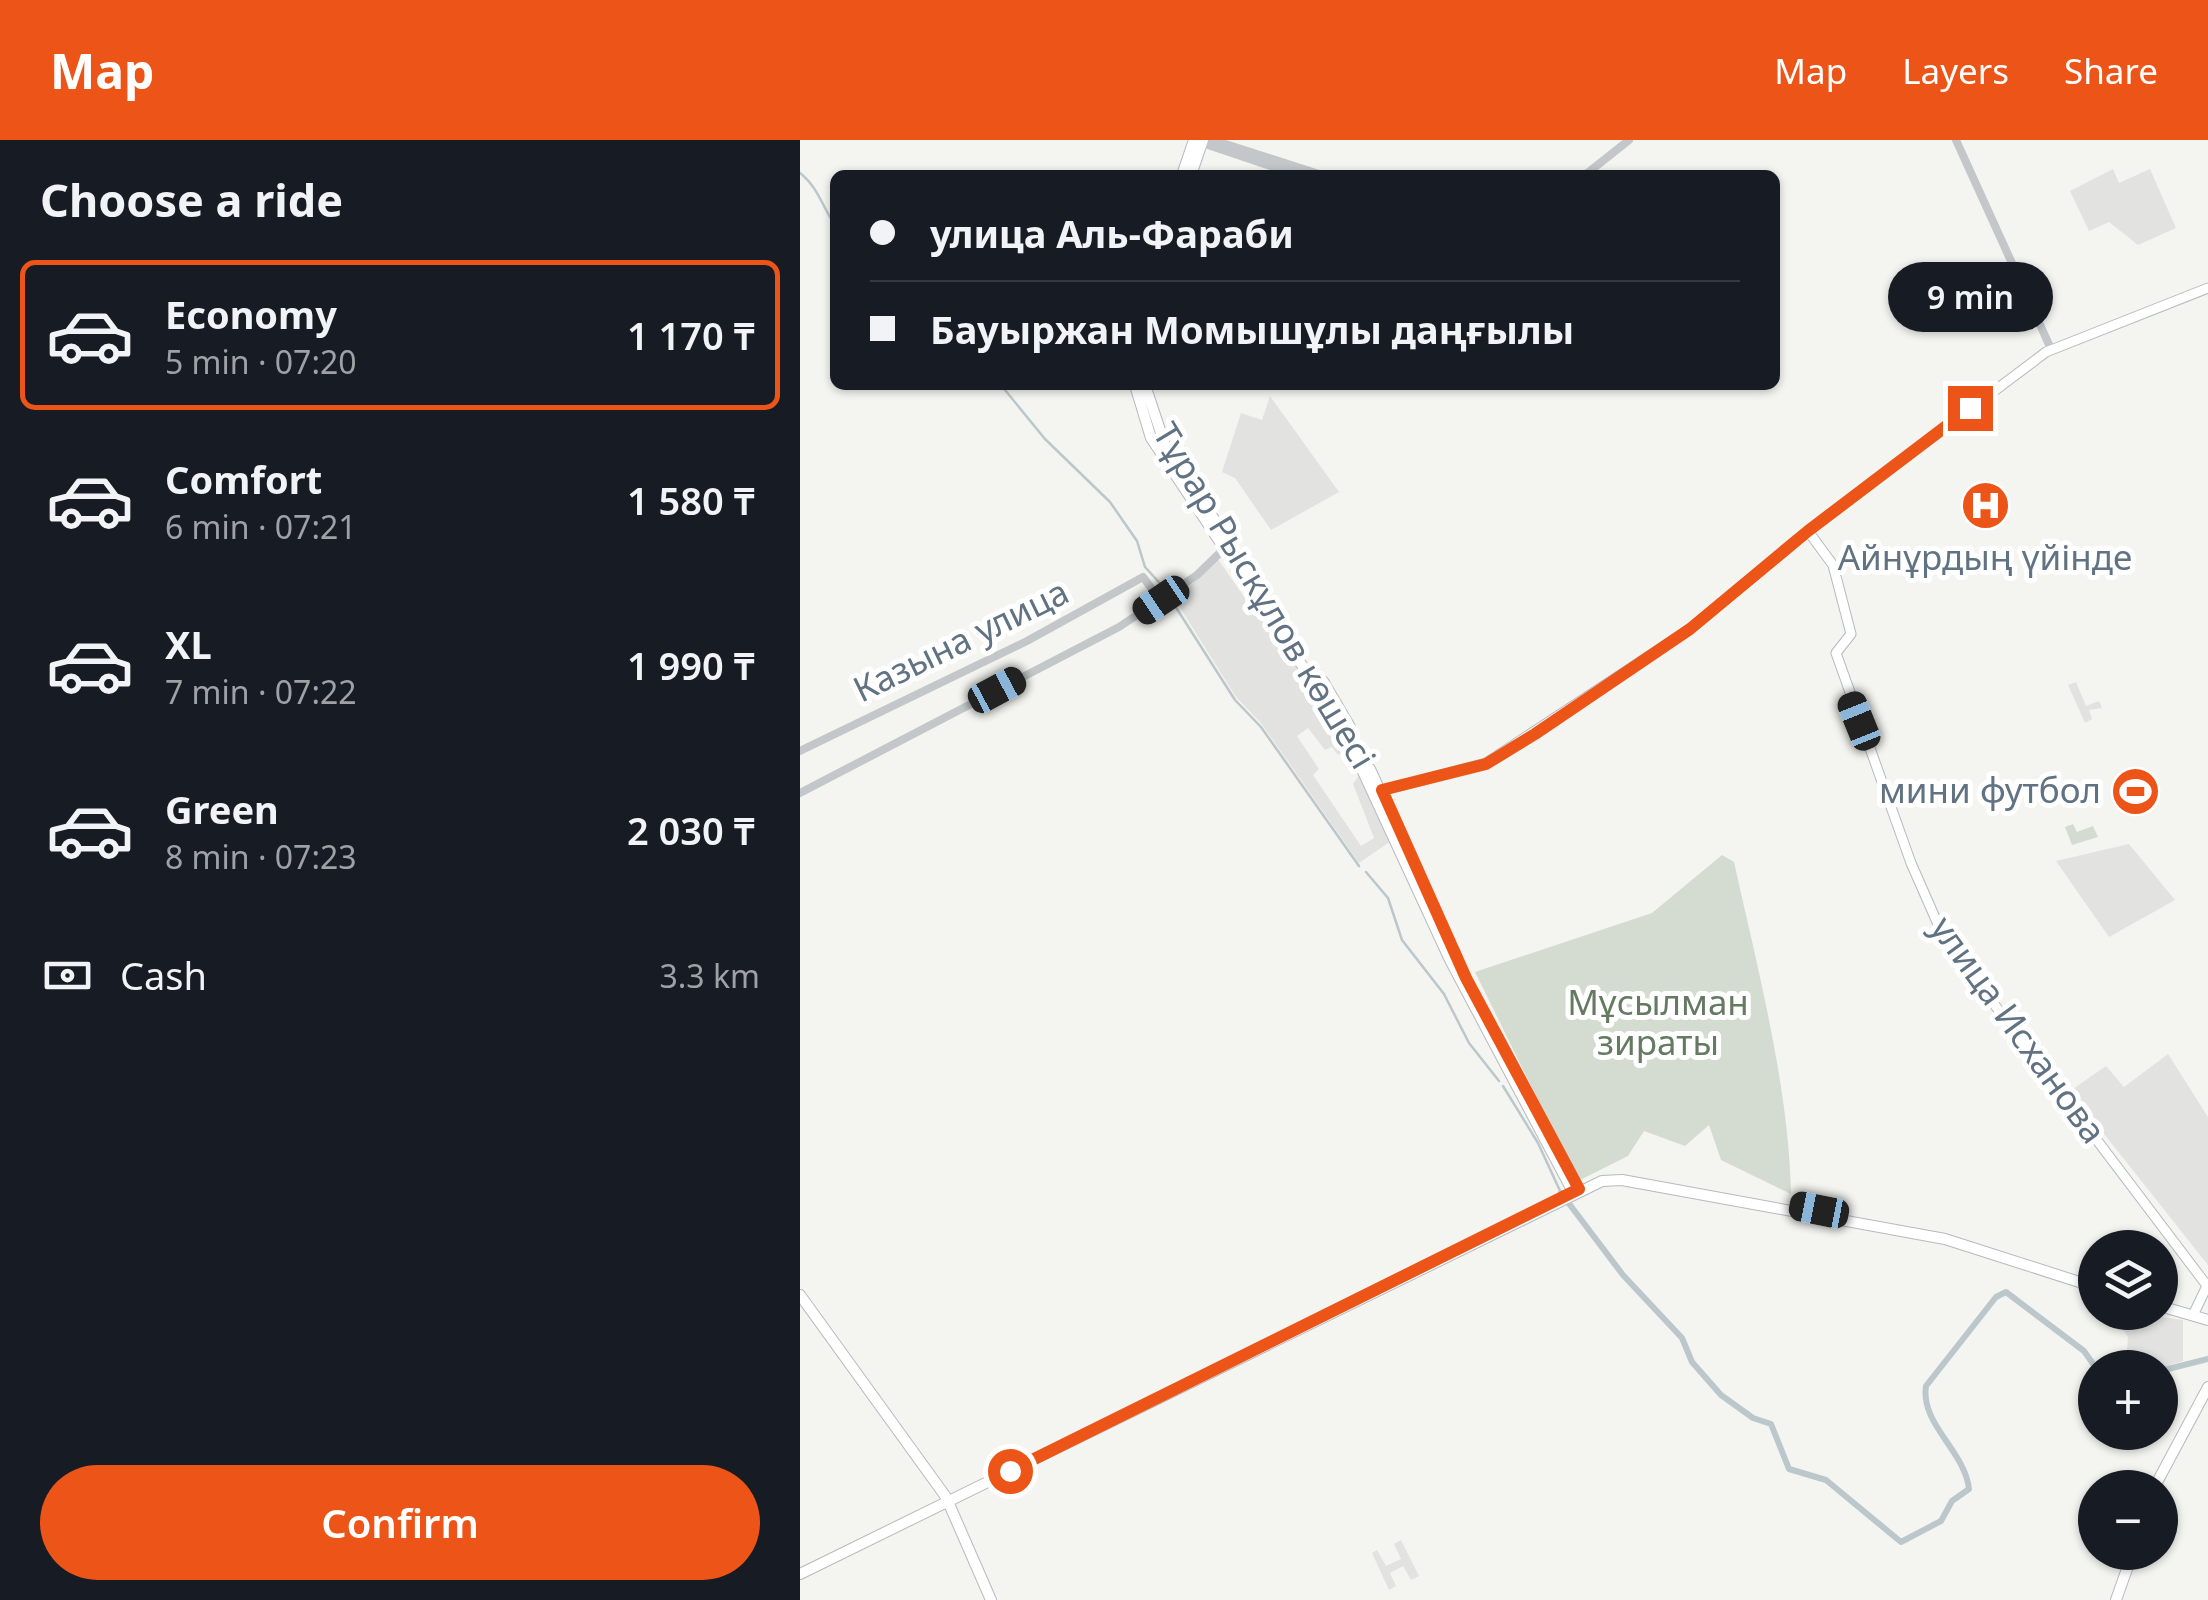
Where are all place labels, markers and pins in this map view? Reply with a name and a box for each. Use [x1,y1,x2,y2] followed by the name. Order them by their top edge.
[1959,480,2011,532] hospital icon: Айнұрдың үйінде
[1838,533,2132,580] place label: Айнұрдың үйінде
[2110,765,2162,817] sports icon: мини футбол
[1879,766,2101,813] place label: мини футбол

